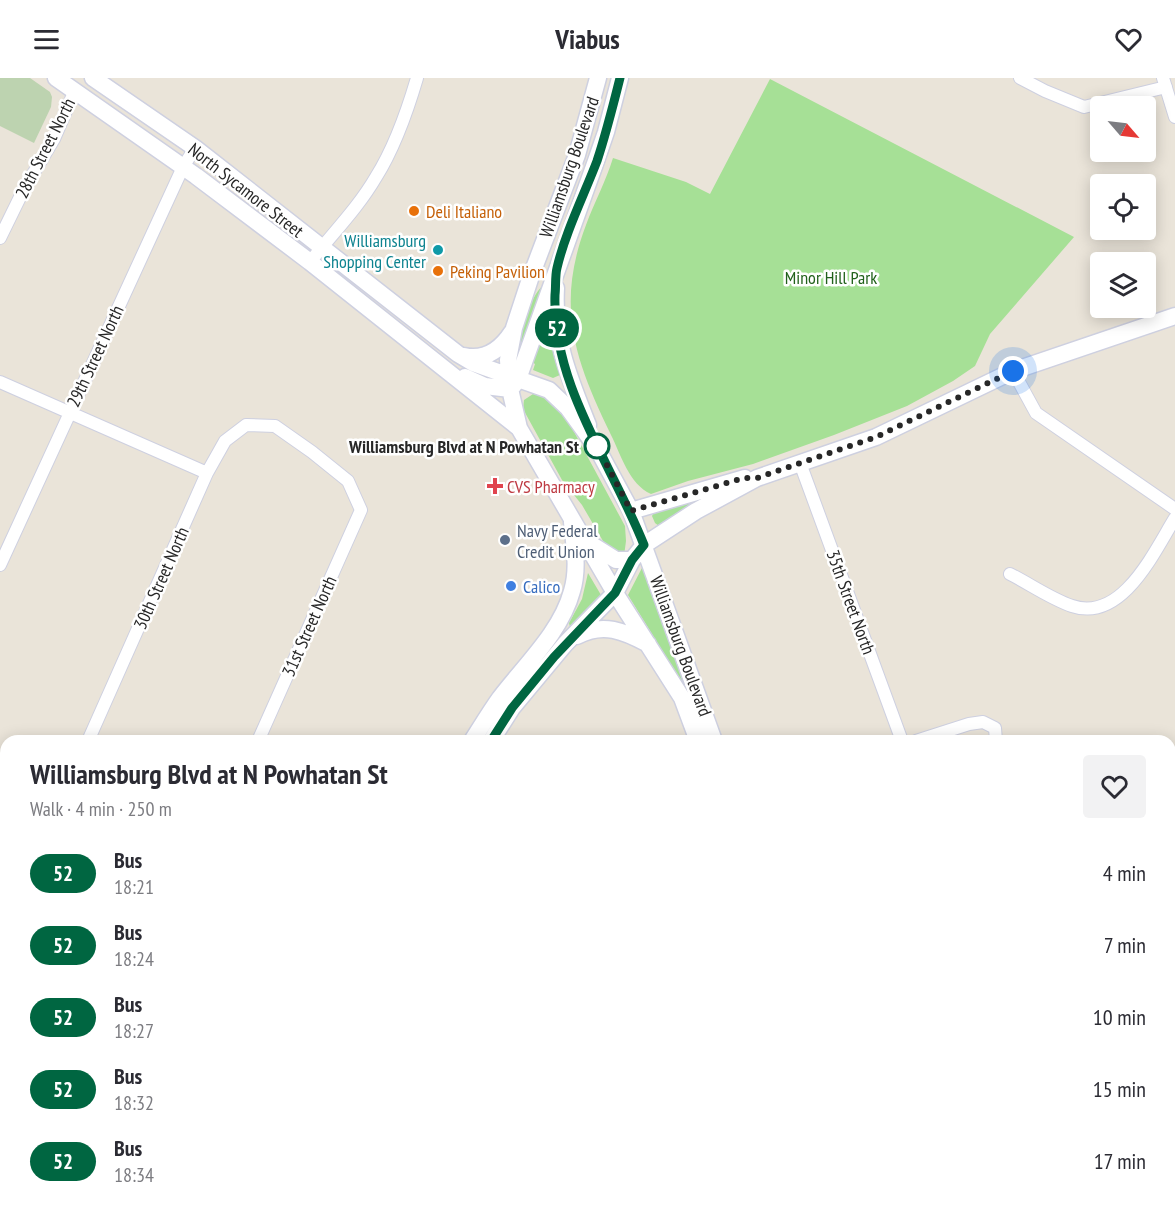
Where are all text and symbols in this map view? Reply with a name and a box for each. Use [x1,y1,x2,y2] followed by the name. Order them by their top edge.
[555,22,620,56] text: Viabus
[30,23,63,56] icon: menu
[1112,23,1145,56] icon: heart
[534,93,604,241] street label: Williamsburg Boulevard
[10,94,80,202] street label: 28th Street North
[1090,96,1156,162] north arrow
[1090,96,1156,318] map controls
[184,138,308,242] street label: North Sycamore Street
[1090,174,1156,240] button: locate
[426,200,502,223] place label: Deli Italiano
[407,204,421,218] marker: Deli Italiano
[323,229,426,273] place label: Williamsburg Shopping Center
[431,243,445,257] marker: Williamsburg Shopping Center
[1090,252,1156,318] button: layers
[450,260,545,283] place label: Peking Pavilion
[431,264,445,278] marker: Peking Pavilion
[785,266,877,289] park label: Minor Hill Park
[61,301,129,411] street label: 29th Street North
[530,308,584,348] line badge: 52
[547,315,567,342] text: 52
[998,356,1028,386] your location
[584,433,610,459] marker: Williamsburg Blvd at N Powhatan St
[348,435,580,458] place label: Williamsburg Blvd at N Powhatan St
[507,475,595,498] place label: CVS Pharmacy
[488,479,502,493] marker: CVS Pharmacy
[517,519,598,563] place label: Navy Federal Credit Union
[128,523,194,633] street label: 30th Street North
[498,533,512,547] marker: Navy Federal Credit Union
[821,547,881,657] street label: 35th Street North
[277,572,341,680] street label: 31st Street North
[645,573,717,719] street label: Williamsburg Boulevard
[523,575,560,598] place label: Calico
[504,579,518,593] marker: Calico
[30,755,388,792] text: Williamsburg Blvd at N Powhatan St
[1083,755,1146,818] button: heart
[30,796,172,822] text: Walk · 4 min · 250 m
[114,846,142,874] text: Bus
[1103,859,1146,887] text: 4 min
[53,860,73,887] text: 52
[114,874,154,900] text: 18:21
[114,918,142,946] text: Bus
[1104,931,1146,959] text: 7 min
[53,932,73,959] text: 52
[114,946,154,972] text: 18:24
[114,990,142,1018] text: Bus
[1093,1003,1146,1031] text: 10 min
[53,1004,73,1031] text: 52
[114,1018,154,1044] text: 18:27
[114,1062,142,1090] text: Bus
[1093,1075,1146,1103] text: 15 min
[53,1076,73,1103] text: 52
[114,1090,154,1116] text: 18:32
[114,1134,142,1162] text: Bus
[1094,1147,1146,1175] text: 17 min
[53,1148,73,1175] text: 52
[114,1162,154,1188] text: 18:34

